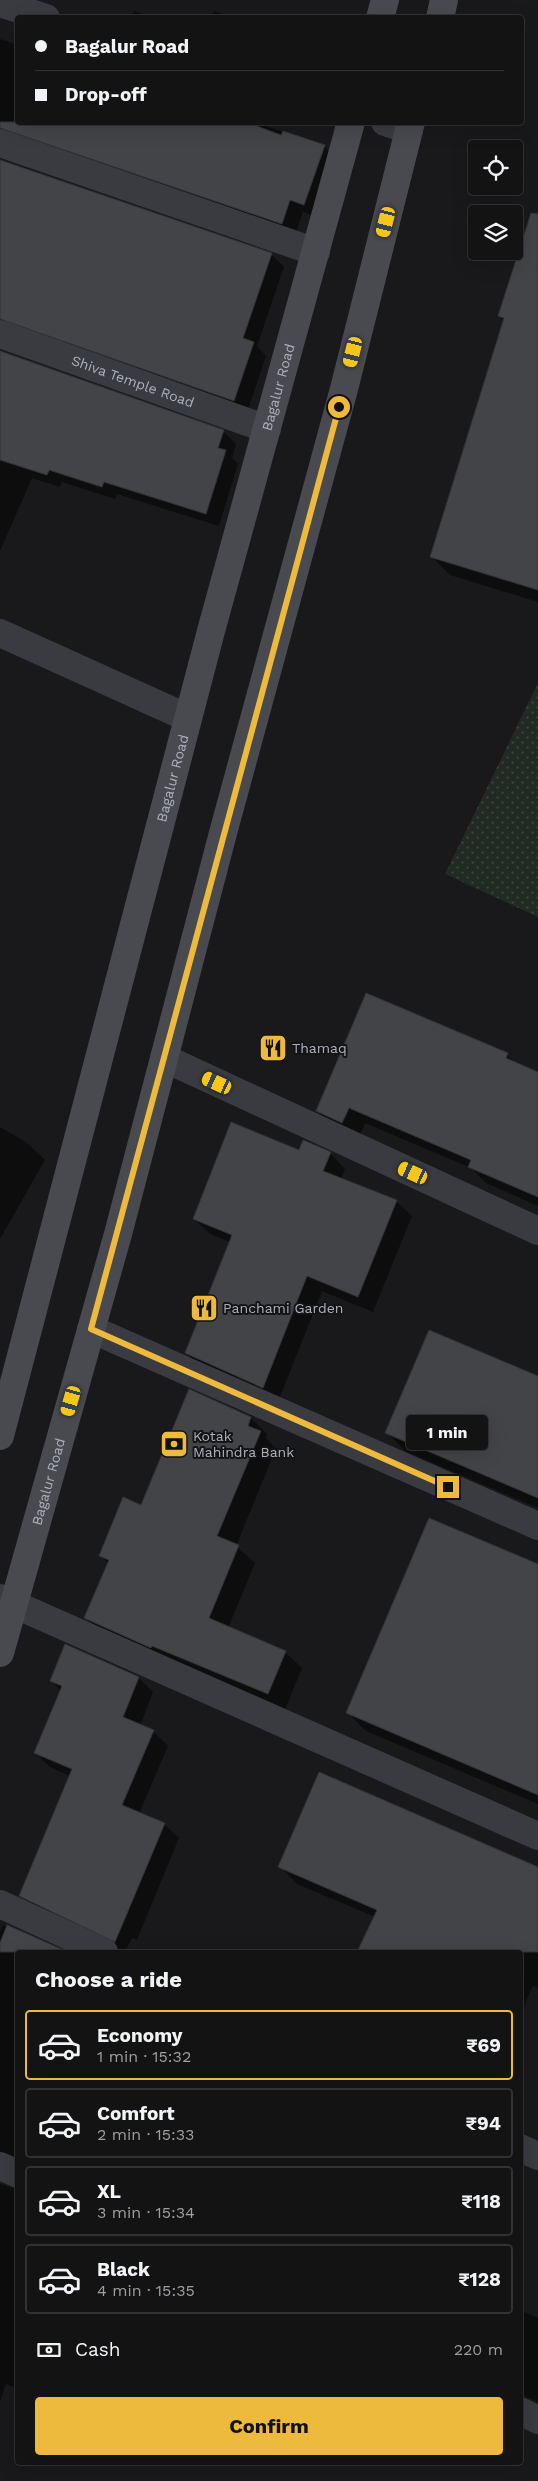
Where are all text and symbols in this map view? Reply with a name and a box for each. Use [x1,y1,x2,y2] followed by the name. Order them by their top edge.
[65,35,189,58] text: Bagalur Road
[65,83,147,106] text: Drop-off
[468,140,523,260] map controls
[468,140,523,195] button: locate
[468,205,523,260] button: layers
[375,206,396,238] car
[342,336,363,368] car
[258,342,298,433] street label: Bagalur Road
[69,352,196,410] street label: Shiva Temple Road
[328,396,350,418] route start
[153,733,192,824] street label: Bagalur Road
[258,1033,288,1063] restaurant icon: Thamaq
[292,1040,347,1056] place label: Thamaq
[200,1070,233,1096] car
[396,1160,429,1186] car
[189,1293,219,1323] restaurant icon: Panchami Garden
[223,1300,343,1316] place label: Panchami Garden
[59,1385,82,1417] car
[407,1414,489,1450] callout: 1 min
[426,1423,468,1442] text: 1 min
[193,1428,294,1460] place label: Kotak Mahindra Bank
[159,1429,189,1459] bank icon: Kotak Mahindra Bank
[28,1436,68,1527] street label: Bagalur Road
[437,1476,459,1498] route end
[35,1967,182,1992] text: Choose a ride
[37,2023,82,2068] icon: car
[97,2024,182,2047] text: Economy
[466,2034,501,2057] text: ₹69
[97,2047,191,2066] text: 1 min · 15:32
[37,2101,82,2146] icon: car
[97,2102,175,2125] text: Comfort
[466,2112,501,2135] text: ₹94
[97,2125,194,2144] text: 2 min · 15:33
[37,2179,82,2224] icon: car
[97,2180,121,2203] text: XL
[461,2190,501,2213] text: ₹118
[97,2203,195,2222] text: 3 min · 15:34
[37,2257,82,2302] icon: car
[97,2258,150,2281] text: Black
[458,2268,501,2291] text: ₹128
[97,2281,195,2300] text: 4 min · 15:35
[35,2336,63,2364] icon: cash
[75,2338,121,2361] text: Cash
[454,2340,503,2359] text: 220 m
[35,2397,503,2455] button: Confirm

